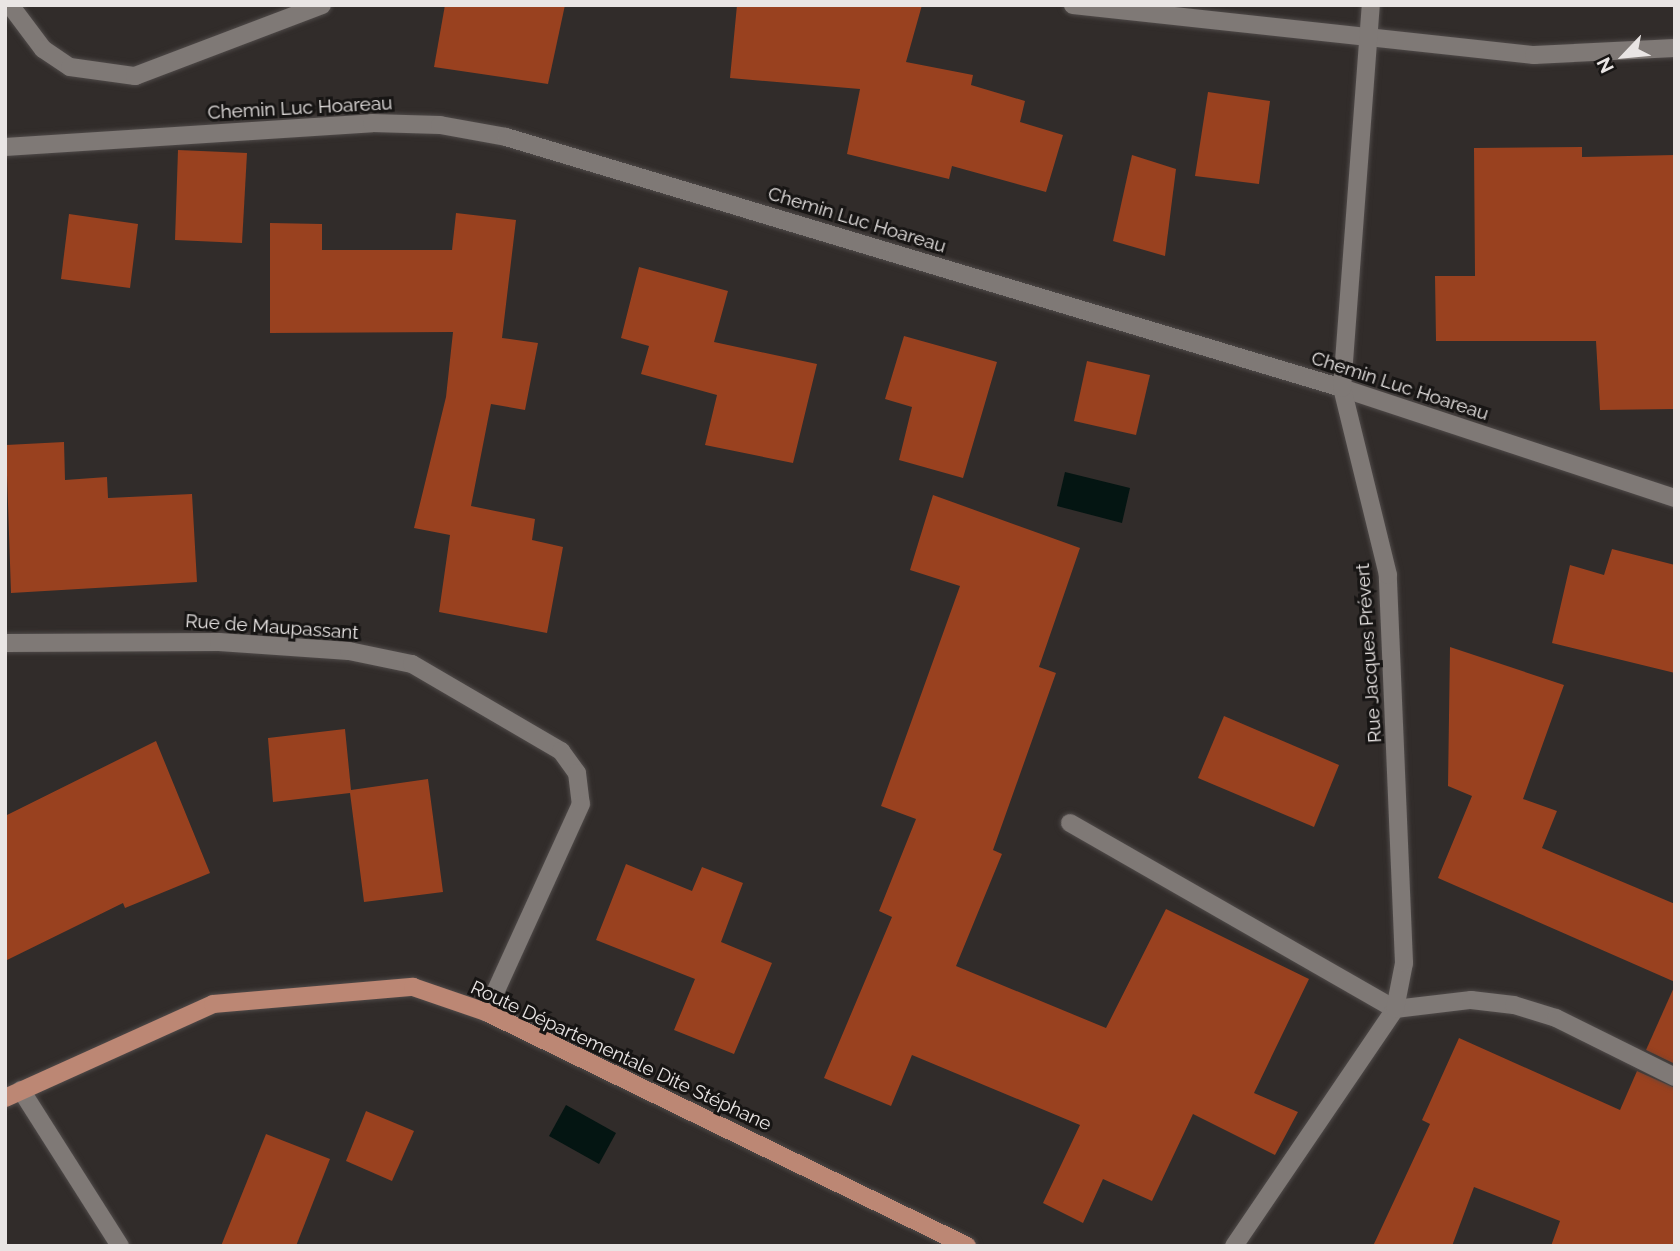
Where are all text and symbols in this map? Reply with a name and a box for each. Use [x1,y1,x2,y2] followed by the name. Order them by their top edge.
[1589,21,1659,91] north arrow
[1592,54,1618,77] text: N
[207,92,393,124] street label: Chemin Luc Hoareau
[765,182,949,258] street label: Chemin Luc Hoareau
[1308,347,1492,425] street label: Chemin Luc Hoareau
[1351,562,1387,744] street label: Rue Jacques Prévert
[185,610,359,644] street label: Rue de Maupassant
[467,976,775,1136] street label: Route Départementale Dite Stéphane

